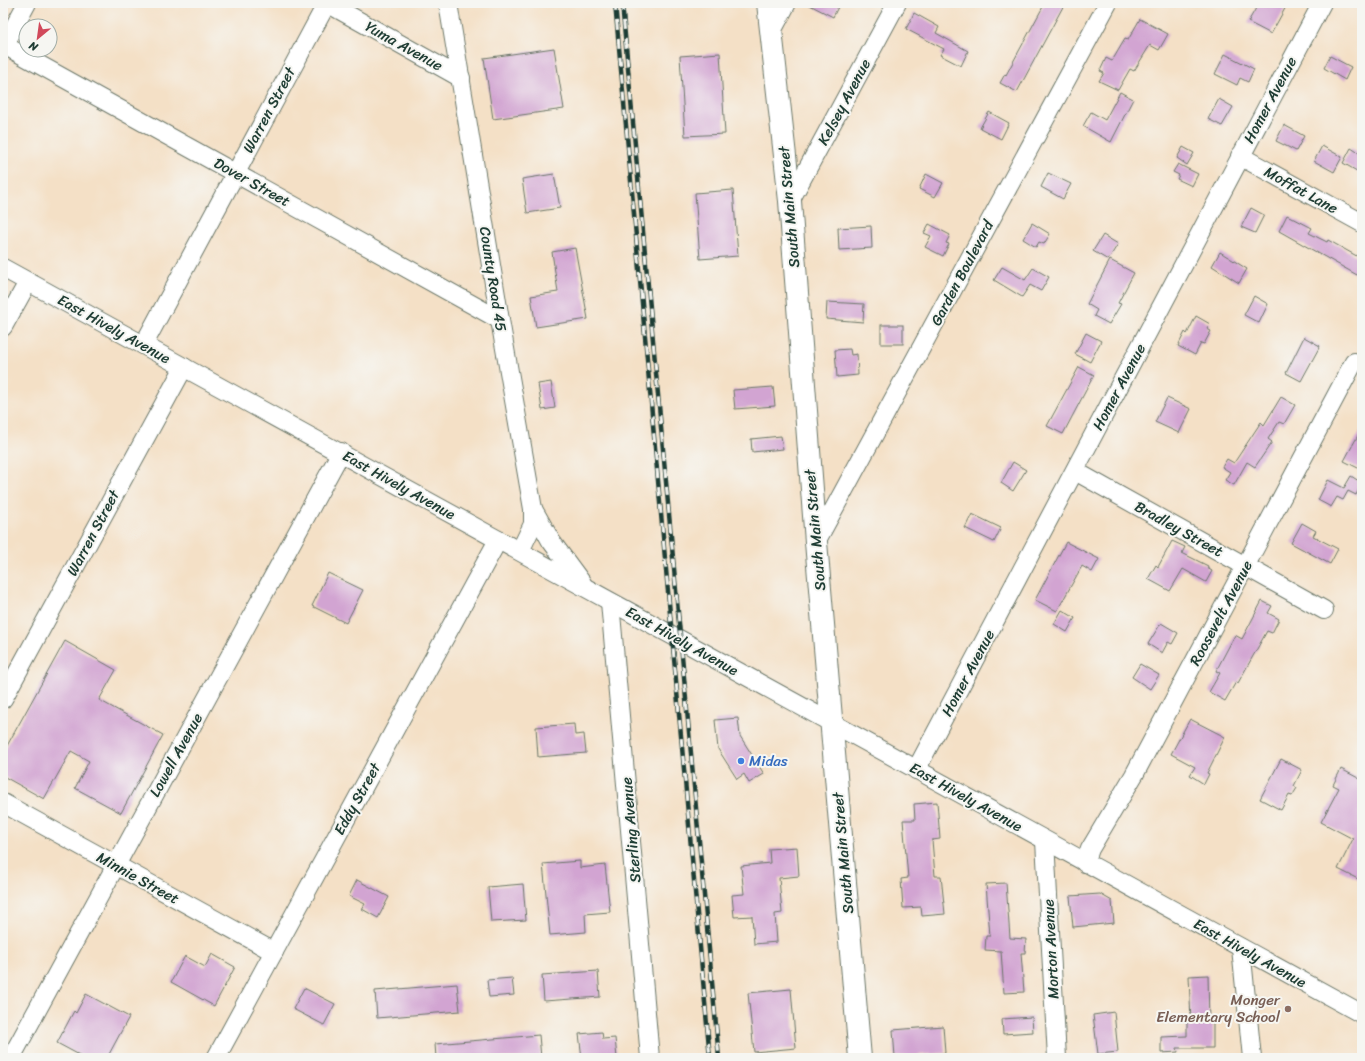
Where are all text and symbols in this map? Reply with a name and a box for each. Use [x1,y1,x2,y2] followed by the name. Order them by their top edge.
[360,14,448,78] street label: Yuma Avenue
[18,18,58,58] north arrow
[25,36,42,57] text: N
[1236,52,1304,148] street label: Homer Avenue
[810,54,878,150] street label: Kelsey Avenue
[235,61,303,158] street label: Warren Street
[771,144,807,269] street label: South Main Street
[209,150,296,214] street label: Dover Street
[1259,159,1343,221] street label: Moffat Lane
[923,215,1001,330] street label: Garden Boulevard
[472,225,514,333] street label: County Road 45
[53,287,175,371] street label: East Hively Avenue
[1085,339,1153,435] street label: Homer Avenue
[338,443,460,527] street label: East Hively Avenue
[797,467,833,592] street label: South Main Street
[59,484,127,581] street label: Warren Street
[1130,494,1229,564] street label: Bradley Street
[1182,555,1260,670] street label: Roosevelt Avenue
[621,599,743,683] street label: East Hively Avenue
[934,625,1002,721] street label: Homer Avenue
[142,708,210,802] street label: Lowell Avenue
[749,748,788,774] place label: Midas
[905,755,1027,839] street label: East Hively Avenue
[736,756,746,766] marker: Midas
[326,757,388,840] street label: Eddy Street
[613,776,649,884] street label: Sterling Avenue
[825,790,861,915] street label: South Main Street
[92,844,185,912] street label: Minnie Street
[1035,898,1067,1000] street label: Morton Avenue
[1189,911,1311,995] street label: East Hively Avenue
[1156,987,1281,1030] place label: Monger Elementary School
[1283,1004,1293,1014] marker: Monger Elementary School

